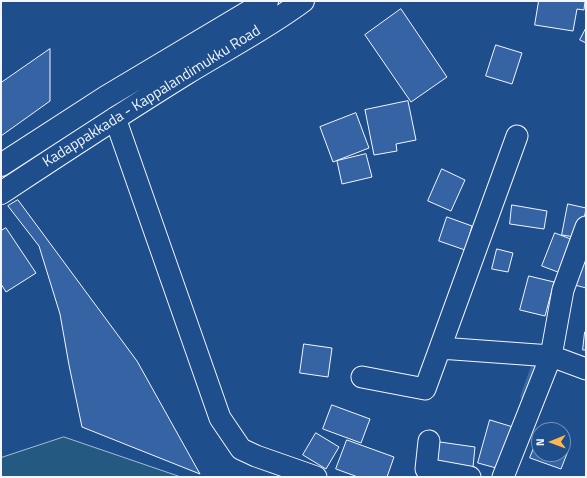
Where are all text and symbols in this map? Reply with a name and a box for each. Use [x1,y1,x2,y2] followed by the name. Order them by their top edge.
[40,22,264,172] street label: Kadappakkada - Kappalandimukku Road
[531,422,571,462] north arrow
[532,438,548,446] text: N

